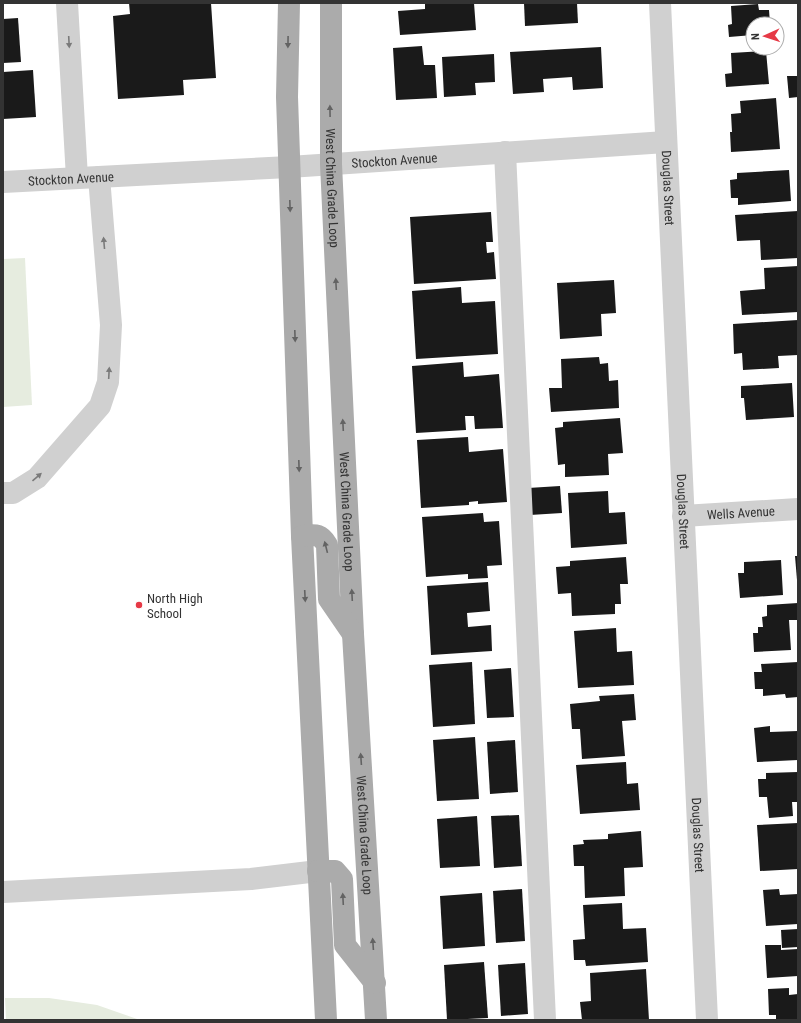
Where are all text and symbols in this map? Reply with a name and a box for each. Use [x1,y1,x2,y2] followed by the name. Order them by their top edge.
[745,16,785,56] north arrow
[749,33,762,40] text: N
[66,36,73,48] one-way arrow
[285,36,291,49] one-way arrow
[327,104,333,117] one-way arrow
[323,128,342,248] street label: West China Grade Loop
[351,150,438,171] street label: Stockton Avenue
[659,150,677,226] street label: Douglas Street
[28,169,114,189] street label: Stockton Avenue
[287,200,294,212] one-way arrow
[101,237,108,249] one-way arrow
[333,278,340,290] one-way arrow
[292,330,298,343] one-way arrow
[105,367,112,379] one-way arrow
[340,419,347,431] one-way arrow
[336,452,357,572] street label: West China Grade Loop
[296,460,303,472] one-way arrow
[32,472,42,482] one-way arrow
[674,474,692,550] street label: Douglas Street
[706,503,775,523] street label: Wells Avenue
[322,540,328,553] one-way arrow
[348,589,355,601] one-way arrow
[302,590,308,603] one-way arrow
[147,591,203,621] place label: North High School
[134,600,144,610] marker: North High School
[358,753,365,765] one-way arrow
[353,775,376,895] street label: West China Grade Loop
[689,797,707,873] street label: Douglas Street
[339,893,346,905] one-way arrow
[369,938,376,950] one-way arrow

